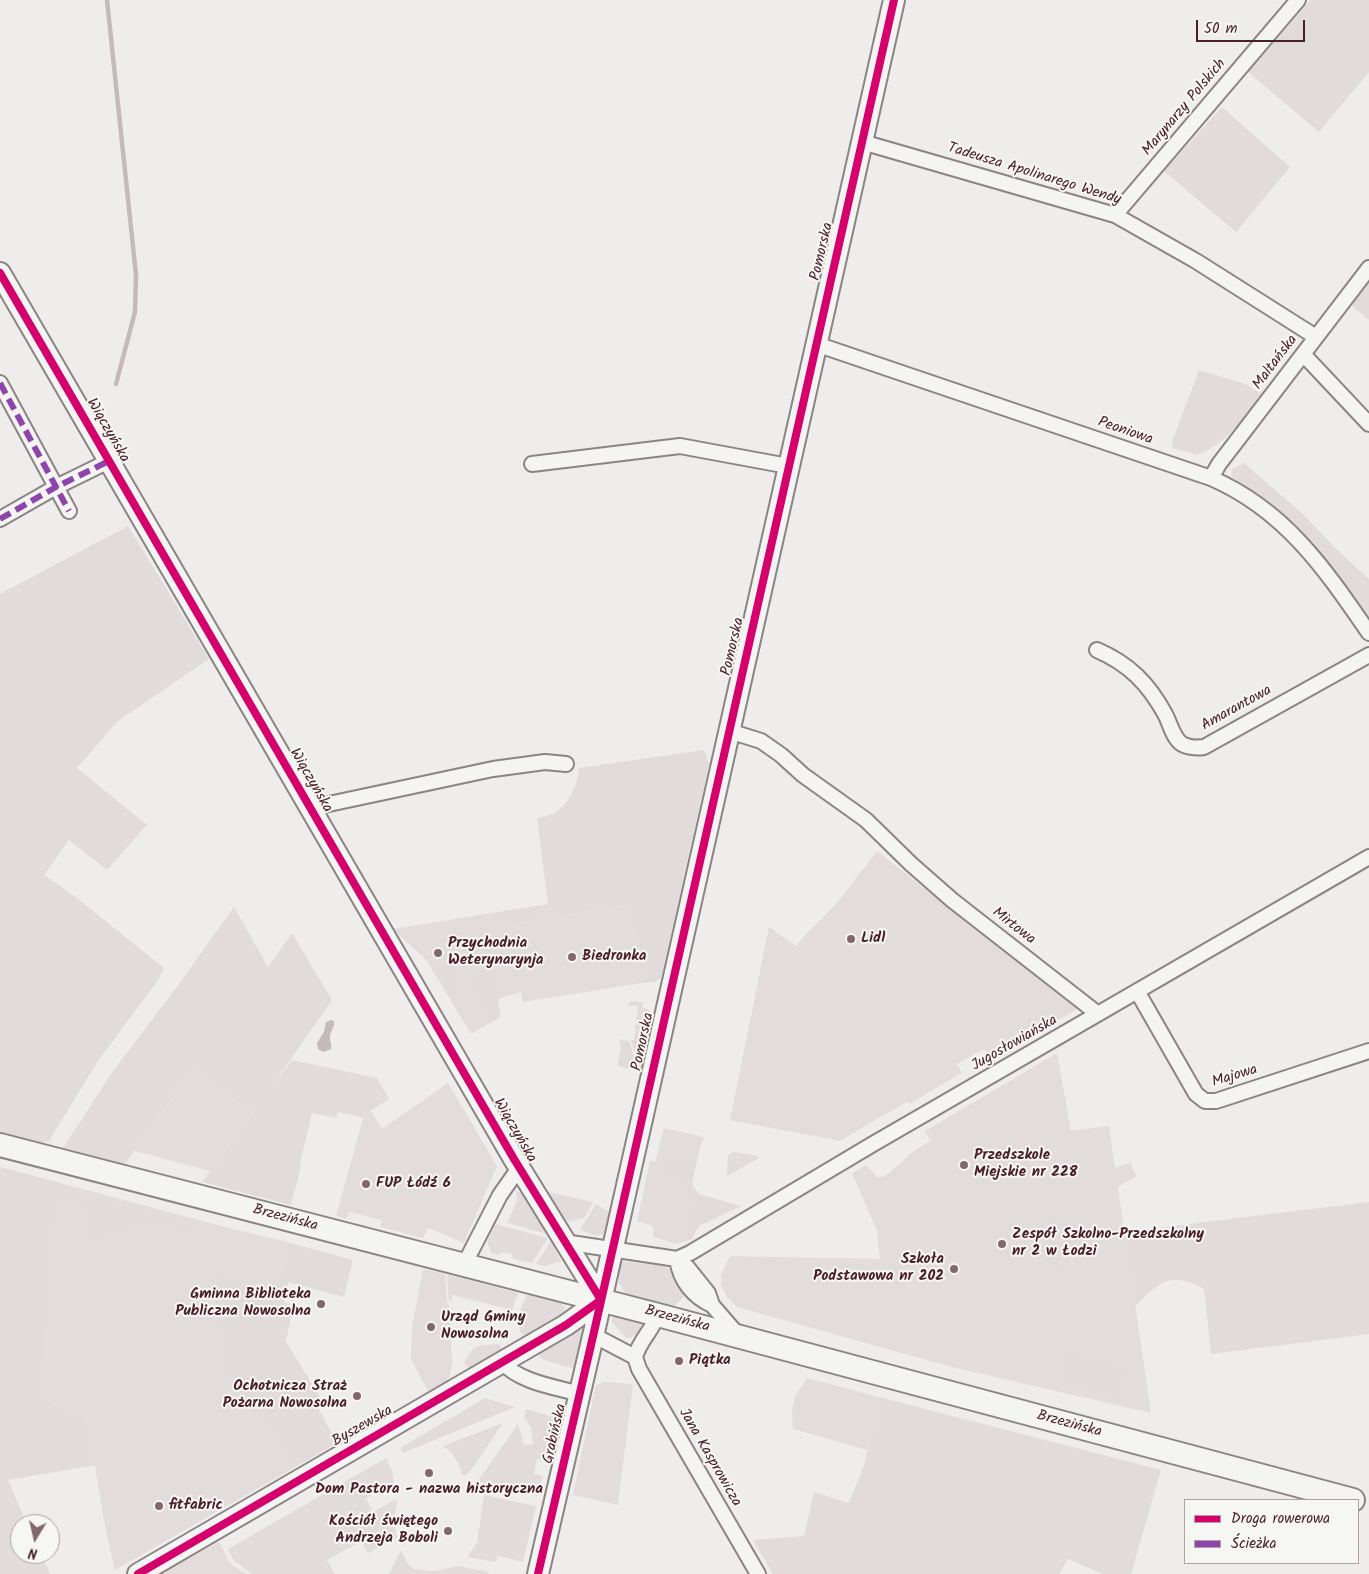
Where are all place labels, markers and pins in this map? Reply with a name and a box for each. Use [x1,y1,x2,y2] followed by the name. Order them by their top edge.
[861,930,885,948] place label: Lidl
[845,933,857,945] marker: Lidl
[448,935,543,970] place label: Przychodnia Weterynarynja
[432,947,444,959] marker: Przychodnia Weterynarynja
[582,948,646,966] place label: Biedronka
[566,951,578,963] marker: Biedronka
[974,1147,1078,1182] place label: Przedszkole Miejskie nr 228
[958,1159,970,1171] marker: Przedszkole Miejskie nr 228
[376,1175,451,1193] place label: FUP Łódź 6
[360,1178,372,1190] marker: FUP Łódź 6
[1012,1226,1204,1261] place label: Zespół Szkolno-Przedszkolny nr 2 w Łodzi
[996,1238,1008,1250] marker: Zespół Szkolno-Przedszkolny nr 2 w Łodzi
[813,1251,944,1286] place label: Szkoła Podstawowa nr 202
[948,1263,960,1275] marker: Szkoła Podstawowa nr 202
[175,1286,311,1321] place label: Gminna Biblioteka Publiczna Nowosolna
[315,1298,327,1310] marker: Gminna Biblioteka Publiczna Nowosolna
[441,1309,525,1344] place label: Urząd Gminy Nowosolna
[425,1321,437,1333] marker: Urząd Gminy Nowosolna
[689,1352,731,1370] place label: Piątka
[673,1355,685,1367] marker: Piątka
[223,1378,347,1413] place label: Ochotnicza Straż Pożarna Nowosolna
[351,1390,363,1402] marker: Ochotnicza Straż Pożarna Nowosolna
[423,1467,435,1479] marker: Dom Pastora - nazwa historyczna
[315,1481,543,1499] place label: Dom Pastora - nazwa historyczna
[169,1497,223,1515] place label: fitfabric
[153,1500,165,1512] marker: fitfabric
[329,1513,438,1548] place label: Kościół świętego Andrzeja Boboli
[442,1525,454,1537] marker: Kościół świętego Andrzeja Boboli

